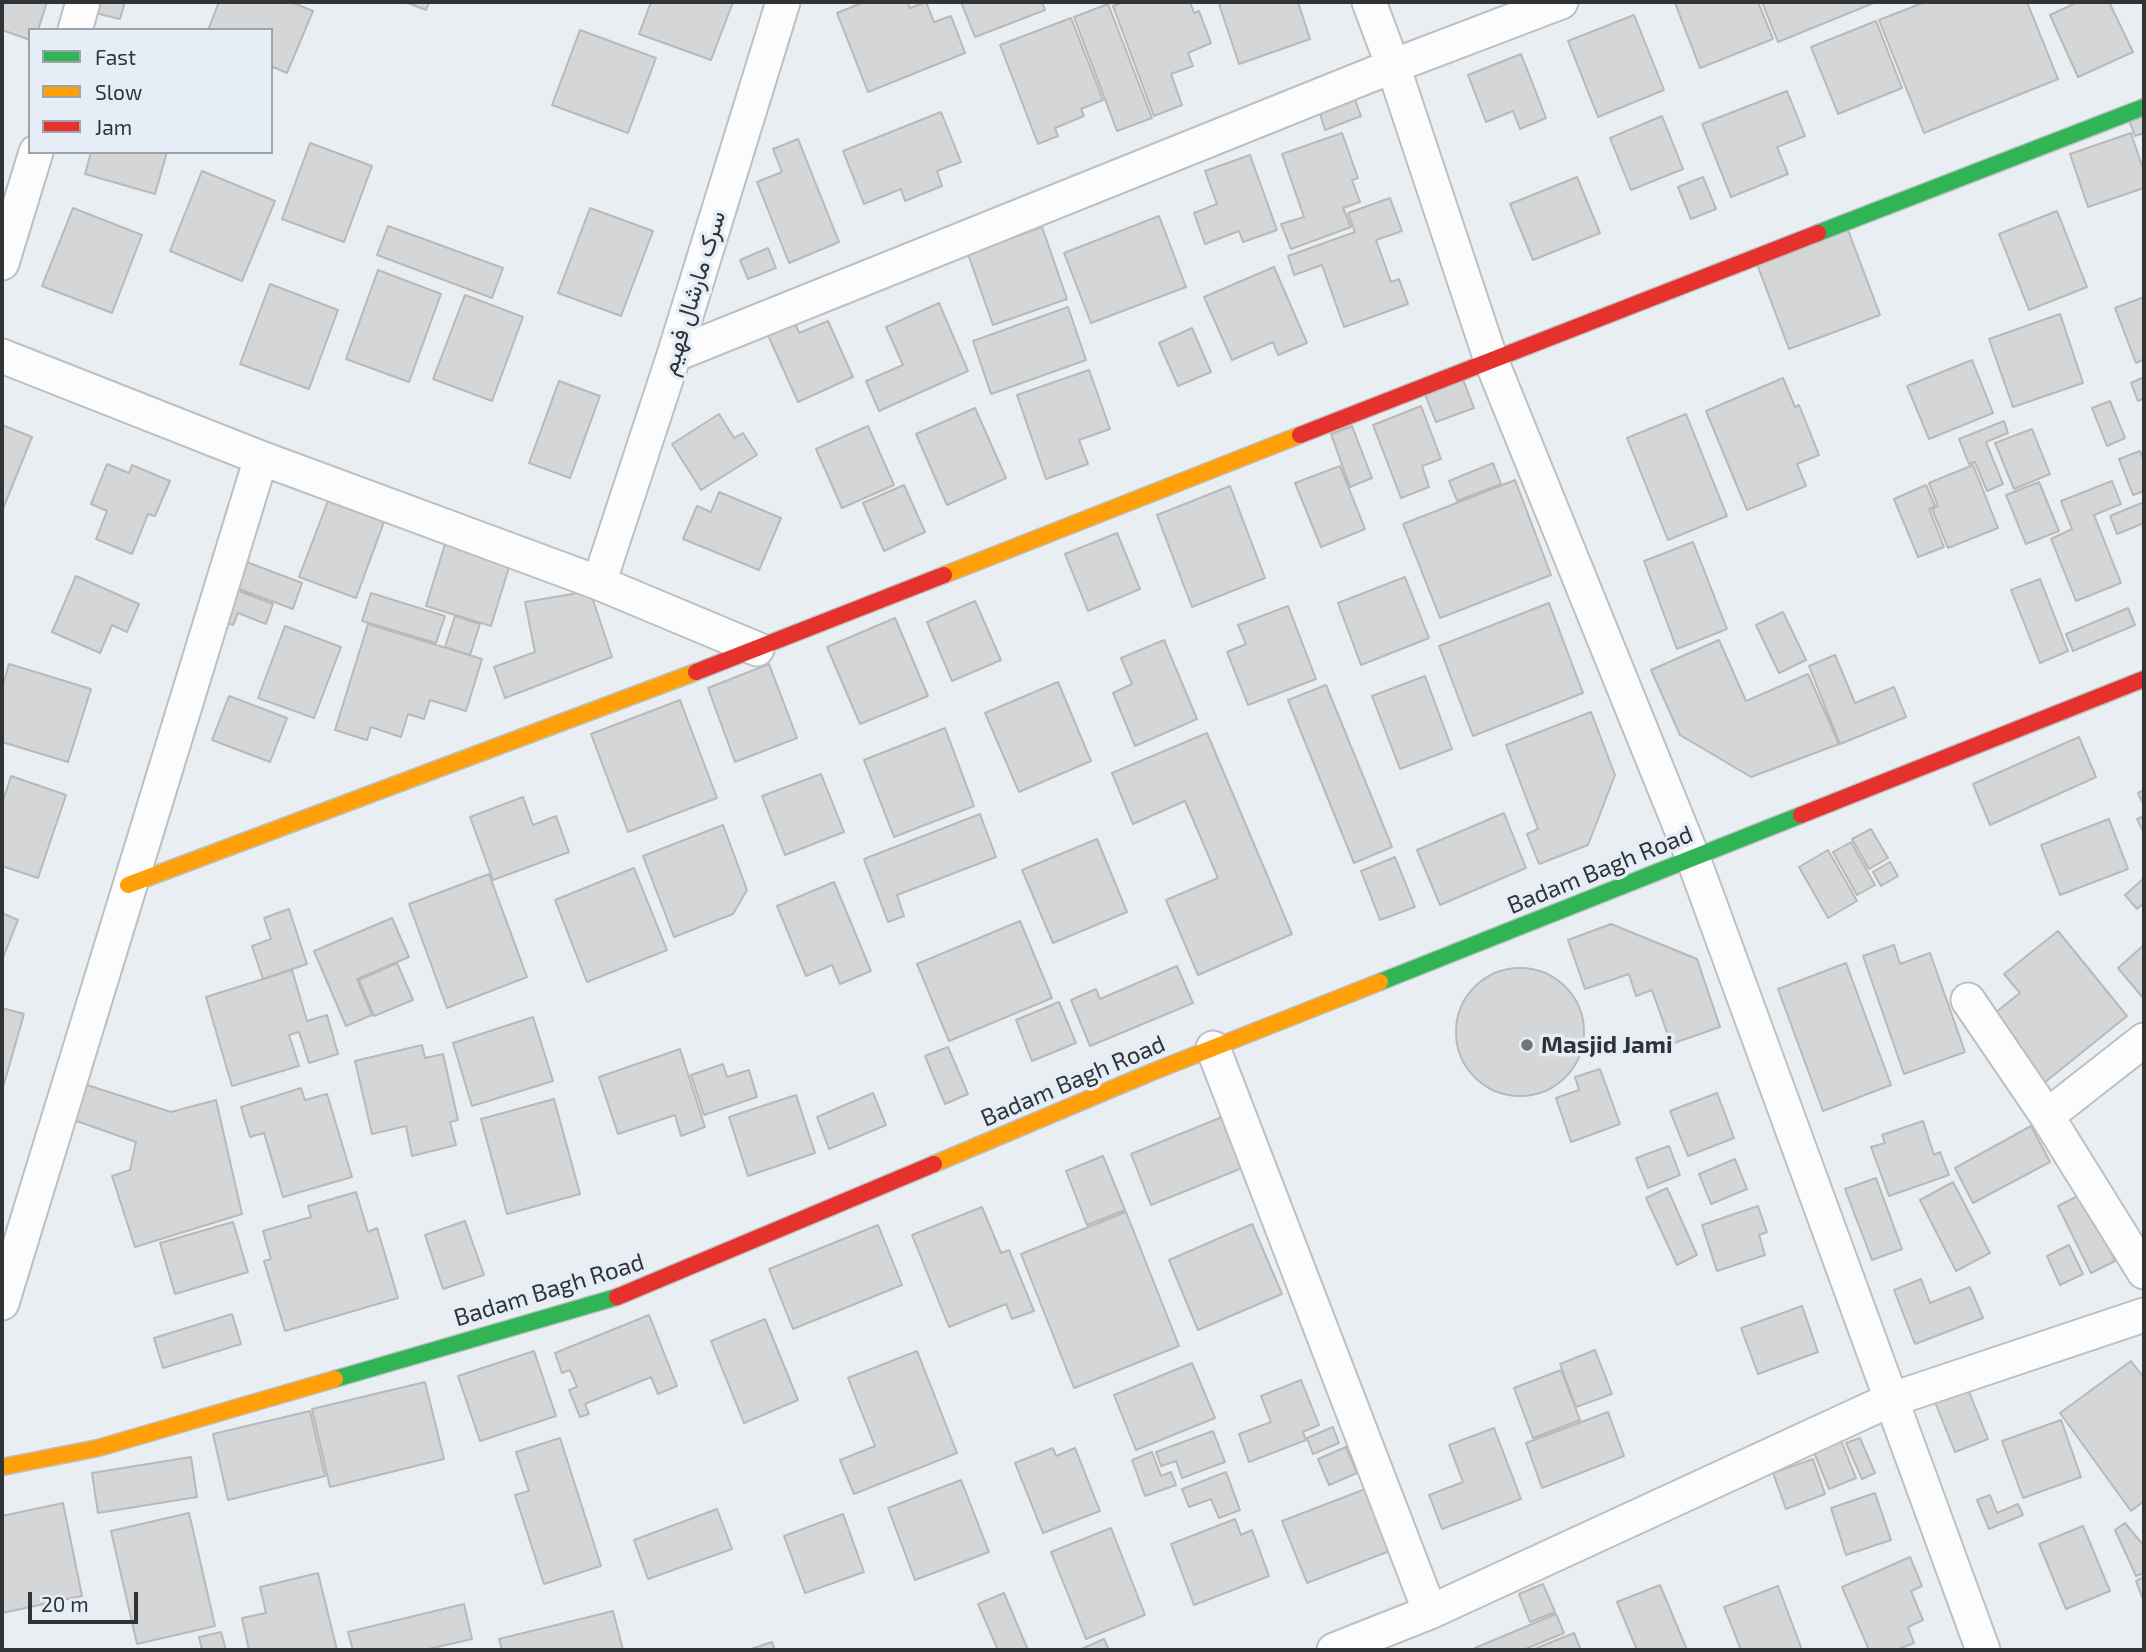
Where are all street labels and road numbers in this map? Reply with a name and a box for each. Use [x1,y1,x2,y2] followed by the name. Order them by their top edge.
[654,207,732,379] street label: سرک مارشال فهیم
[1503,820,1697,920] street label: Badam Bagh Road
[977,1029,1169,1133] street label: Badam Bagh Road
[450,1247,648,1333] street label: Badam Bagh Road

